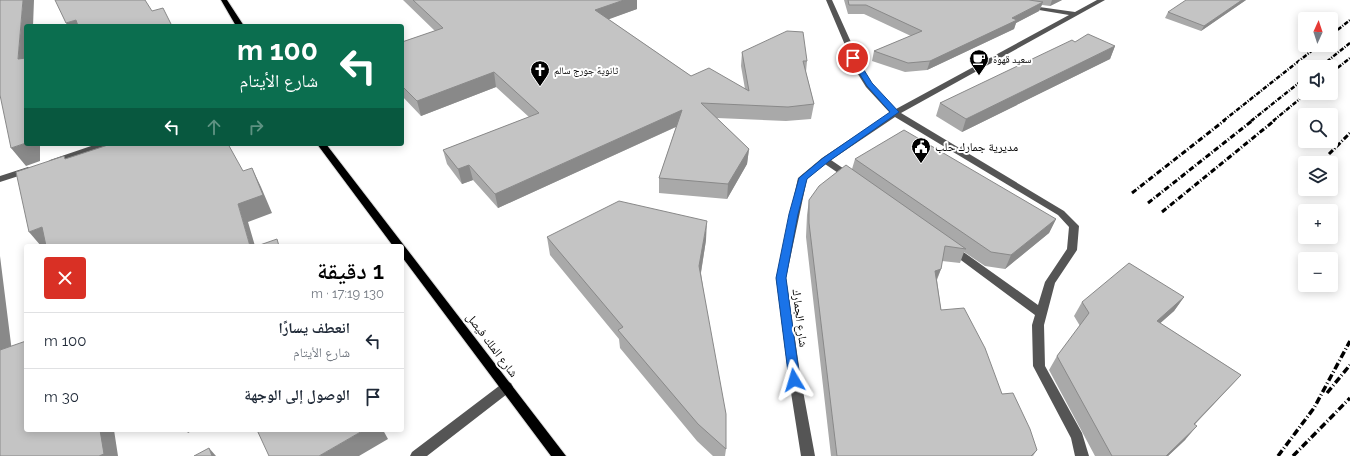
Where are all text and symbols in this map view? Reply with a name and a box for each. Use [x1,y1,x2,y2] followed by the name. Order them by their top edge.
[1298,12,1338,52] north arrow
[1298,12,1338,292] map controls
[237,34,318,67] text: 100 m
[332,40,384,92] icon: left
[836,41,870,75] pin
[842,47,864,69] icon: arrive
[968,48,990,76] cafe icon: سعيد قهوة
[993,54,1032,65] place label: سعيد قهوة
[529,59,551,87] church icon: ثانوية جورج سالم
[1298,60,1338,100] button: sound
[554,65,618,78] place label: ثانوية جورج سالم
[240,70,318,91] text: شارع الأيتام
[1298,108,1338,148] button: search
[161,116,183,138] icon: left
[203,116,225,138] icon: ahead
[245,116,267,138] icon: right
[910,136,932,164] public building icon: مديرية جمارك حلب
[935,140,1018,154] place label: مديرية جمارك حلب
[1298,156,1338,196] button: layers
[1298,204,1338,244] button: +
[1298,252,1338,292] button: −
[317,256,384,285] text: 1 دقيقة
[44,257,86,299] button: close
[311,286,384,301] text: 130 m · 17:19
[788,288,811,348] street label: شارع الجمارك
[462,310,521,381] street label: شارع الملك فيصل
[278,319,350,337] text: انعطف يسارًا
[362,330,384,352] icon: left
[44,332,86,350] text: 100 m
[293,345,350,360] text: شارع الأيتام
[773,359,815,401] position arrow
[244,386,350,404] text: الوصول إلى الوجهة
[362,386,384,408] icon: arrive
[44,388,79,406] text: 30 m

